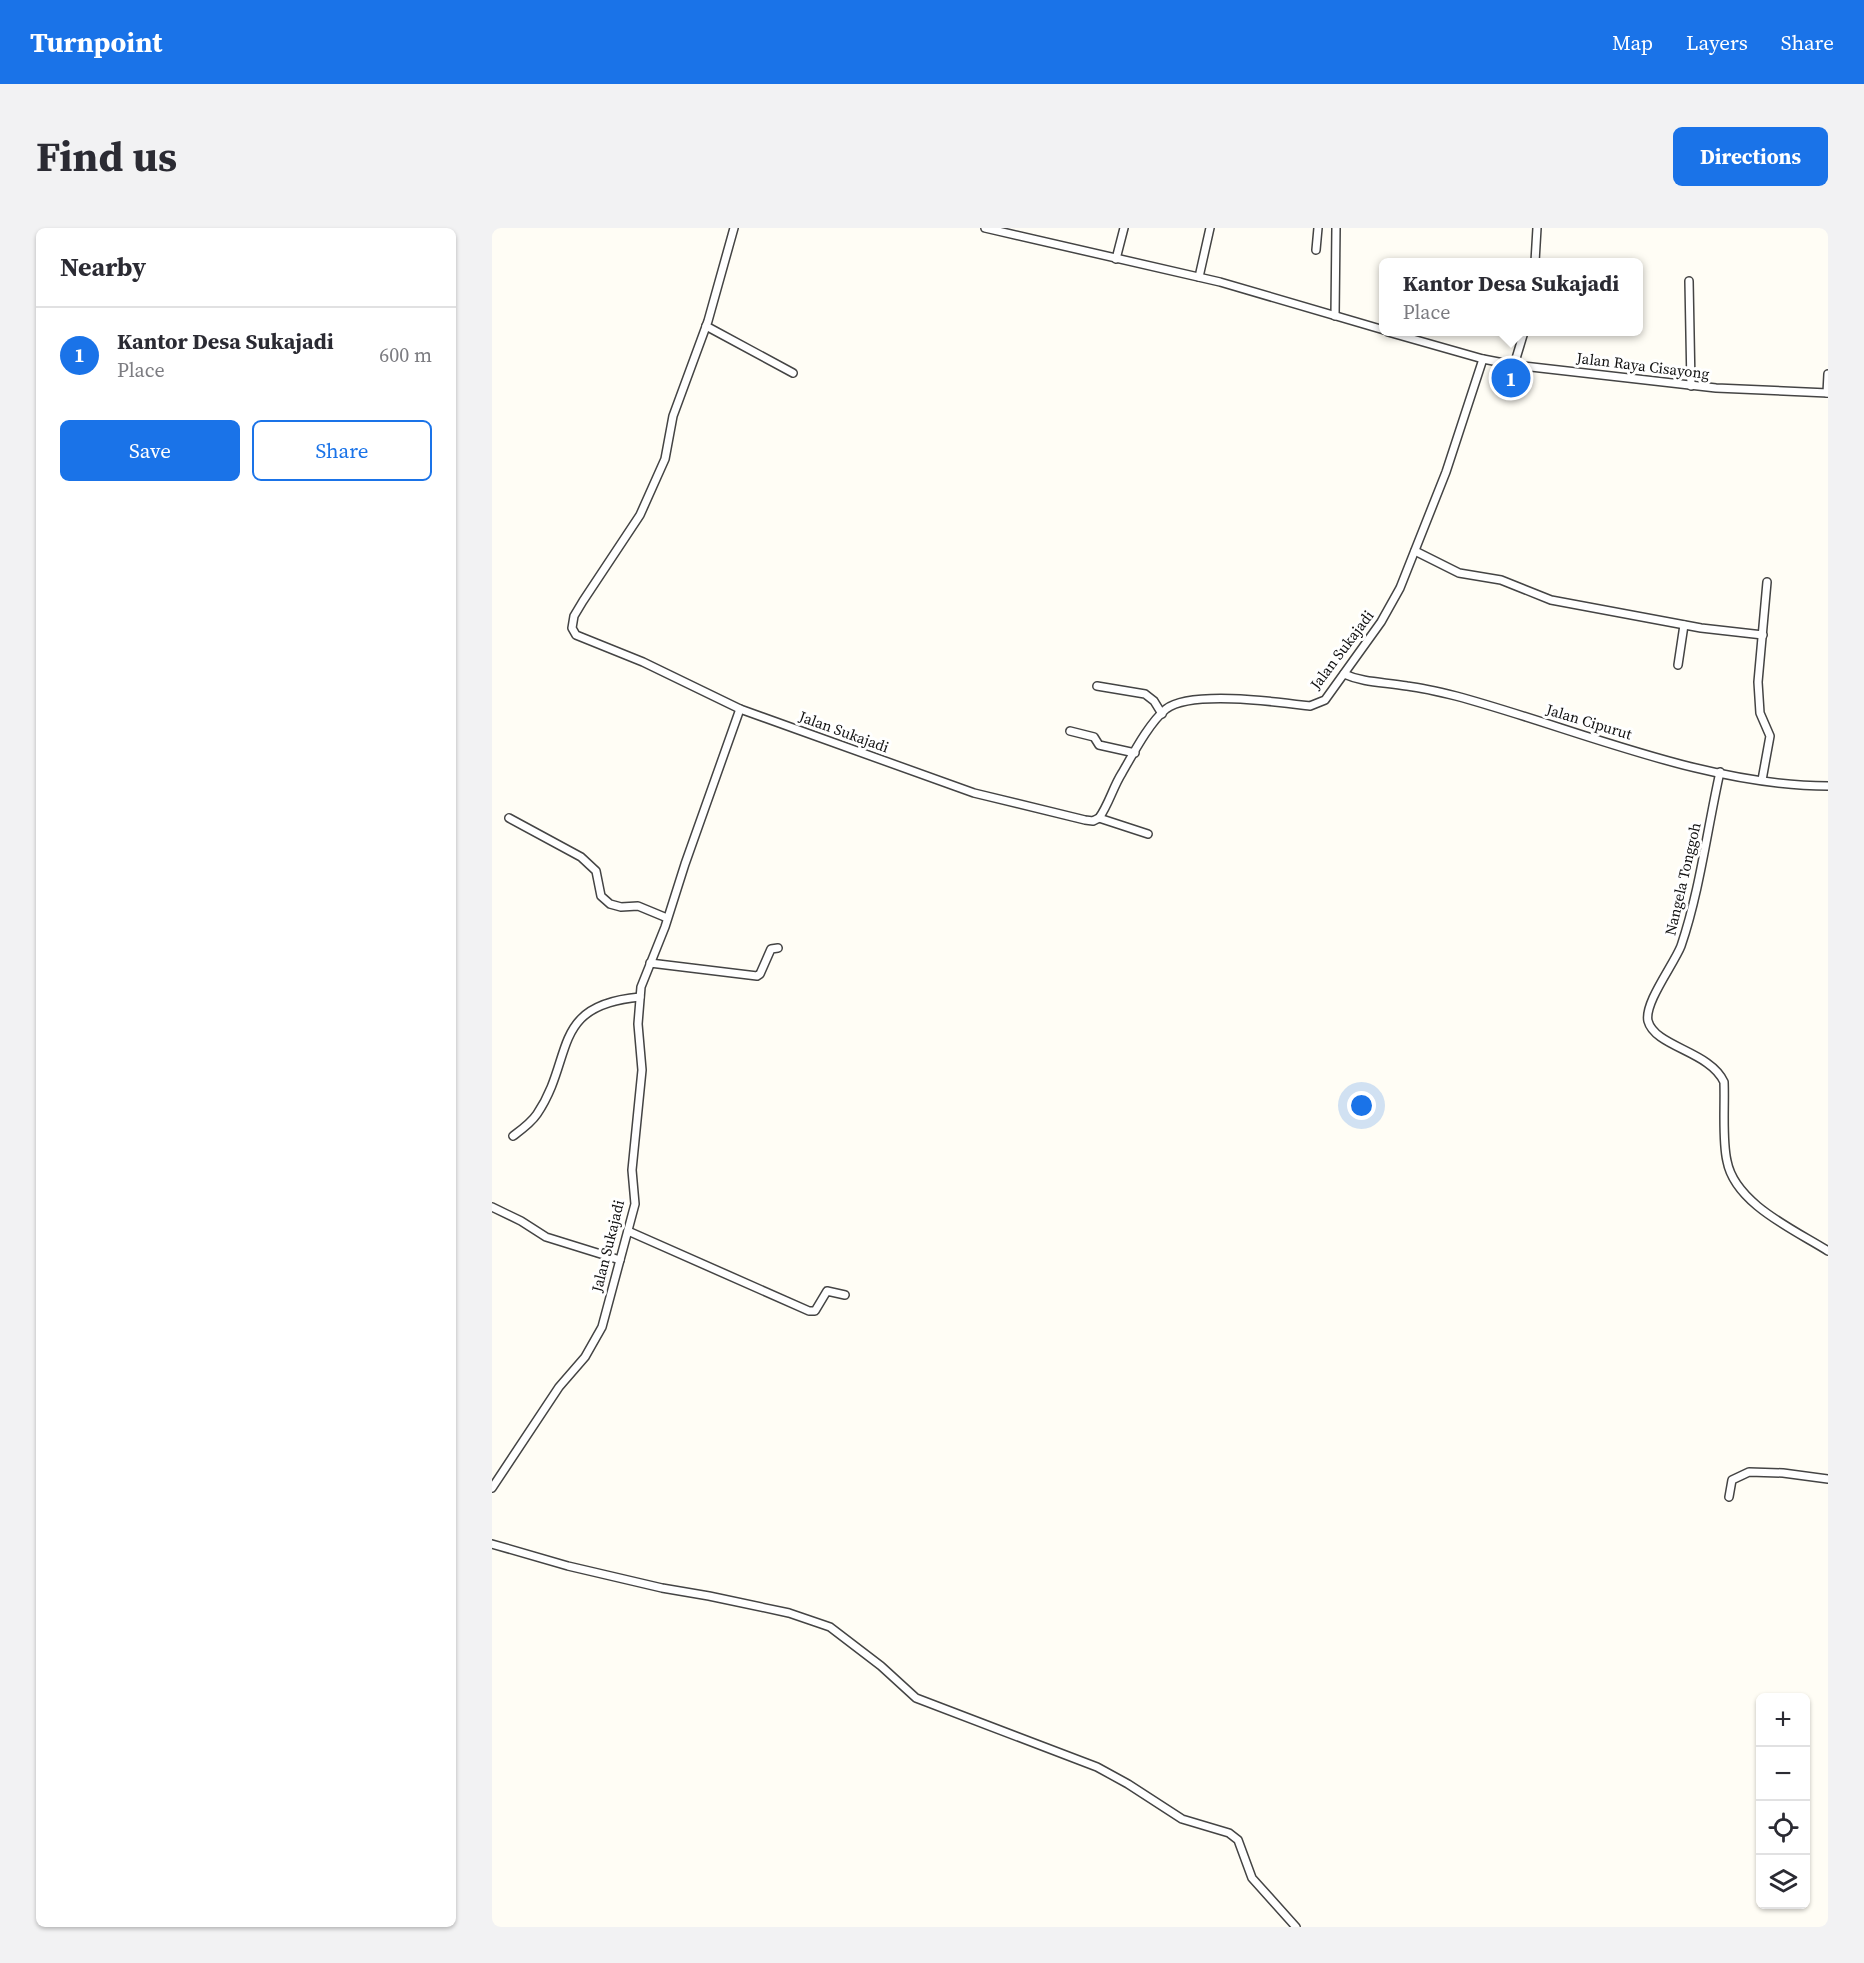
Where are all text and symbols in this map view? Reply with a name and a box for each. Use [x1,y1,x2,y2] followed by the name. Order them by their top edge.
[30,23,162,61] text: Turnpoint
[1612,28,1653,57] text: Map
[1686,28,1748,57] text: Layers
[1781,28,1834,57] text: Share
[36,127,177,185] text: Find us
[1673,127,1828,186] button: Directions
[60,249,146,285] text: Nearby
[1379,258,1643,336] popup
[1403,268,1619,298] text: Kantor Desa Sukajadi
[1403,298,1450,326] text: Place
[117,326,334,356] text: Kantor Desa Sukajadi
[74,341,85,369] text: 1
[379,341,432,369] text: 600 m
[1575,347,1711,384] street label: Jalan Raya Cisayong
[117,356,165,384] text: Place
[1492,356,1530,400] pin: 1
[60,420,240,481] button: Save
[252,420,432,481] button: Share
[1304,606,1378,694] street label: Jalan Sukajadi
[1543,698,1635,745] street label: Jalan Cipurut
[795,705,892,758] street label: Jalan Sukajadi
[1659,820,1706,937] street label: Nangela Tonggoh
[1347,1091,1376,1120] your location
[586,1198,629,1295] street label: Jalan Sukajadi
[1756,1693,1810,1909] map controls
[1756,1693,1810,1747] button: +
[1756,1747,1810,1801] button: −
[1756,1801,1810,1855] button: locate
[1756,1855,1810,1909] button: layers

